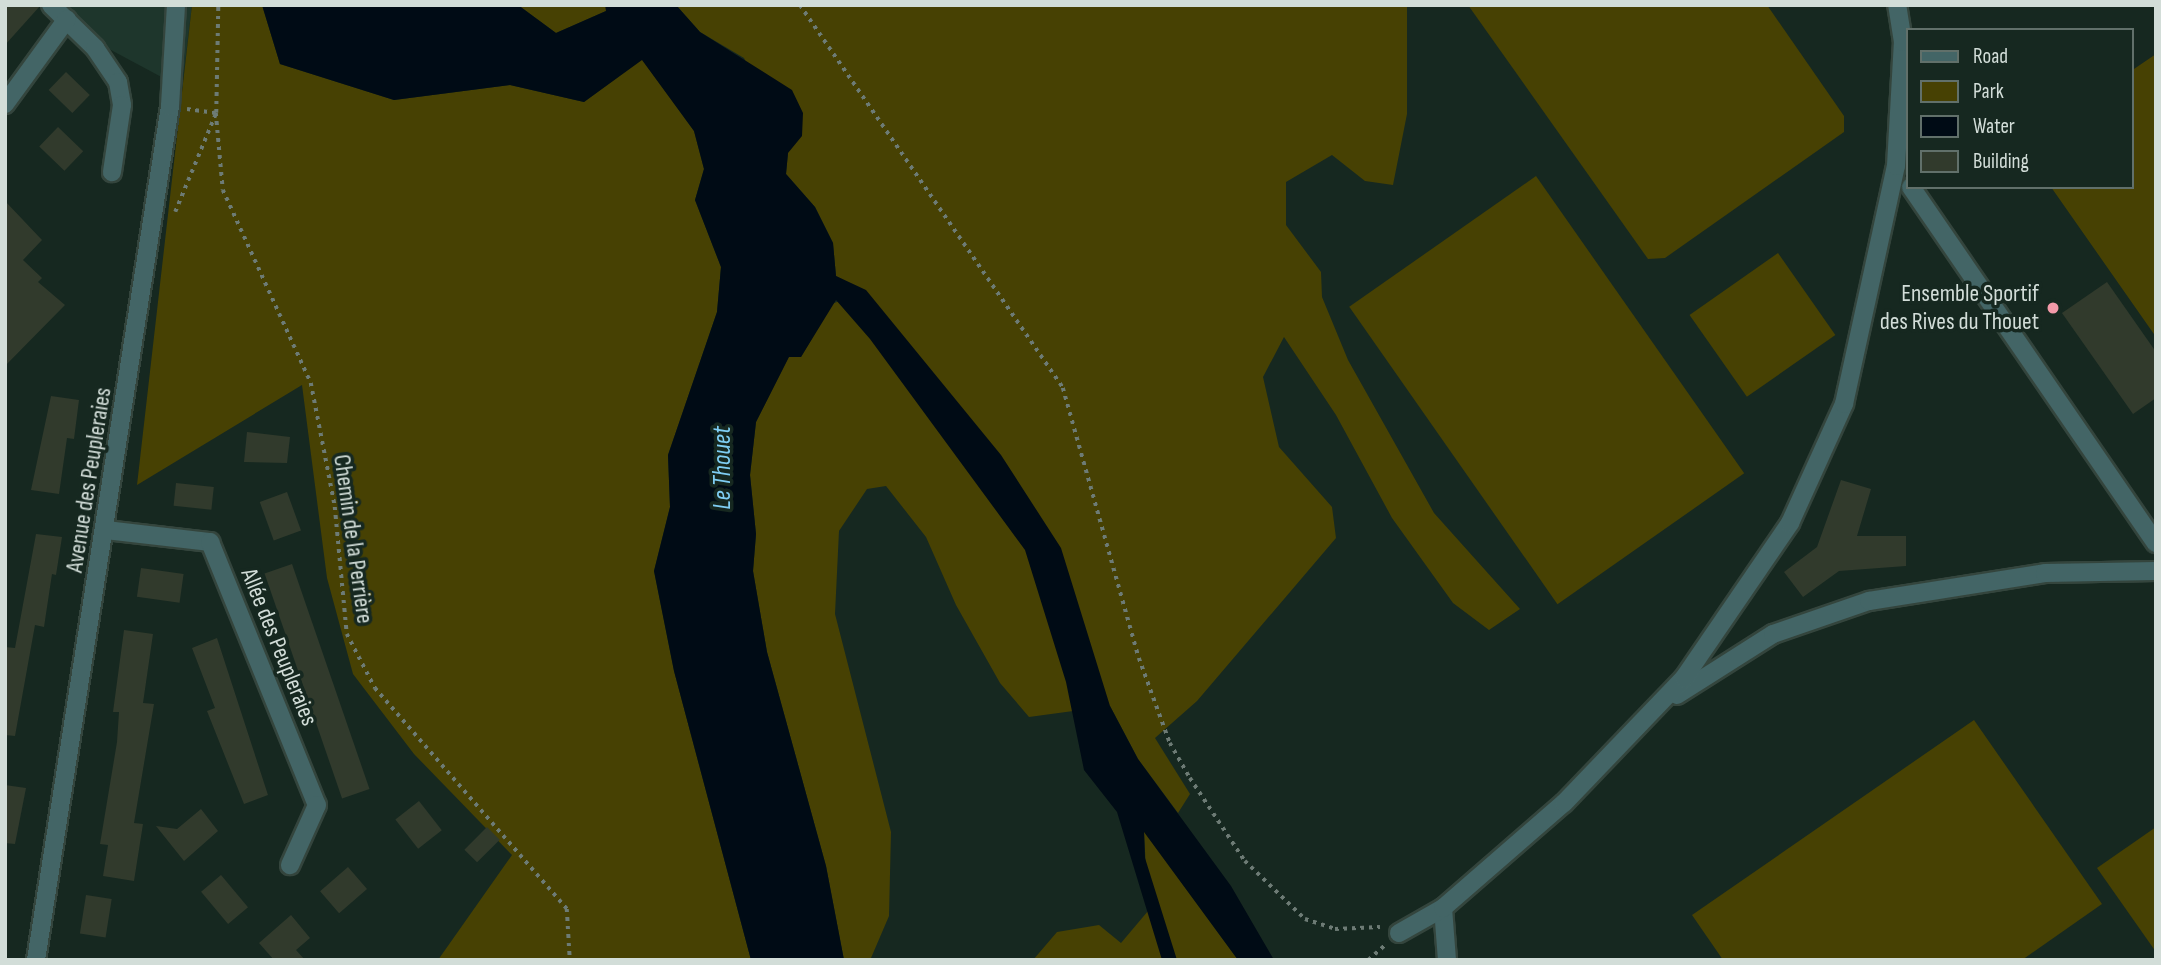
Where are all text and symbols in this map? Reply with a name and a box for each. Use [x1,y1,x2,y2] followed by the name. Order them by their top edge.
[1906,28,2133,189] legend
[1973,44,2008,69] text: Road
[1973,79,2004,104] text: Park
[1973,114,2015,139] text: Water
[1973,149,2029,174] text: Building
[1880,280,2039,336] place label: Ensemble Sportif des Rives du Thouet
[2045,300,2061,316] marker: Ensemble Sportif des Rives du Thouet
[60,385,118,575] street label: Avenue des Peupleraies
[707,426,739,510] water label: Le Thouet
[327,453,379,625] street label: Chemin de la Perrière
[234,564,324,730] street label: Allée des Peupleraies

